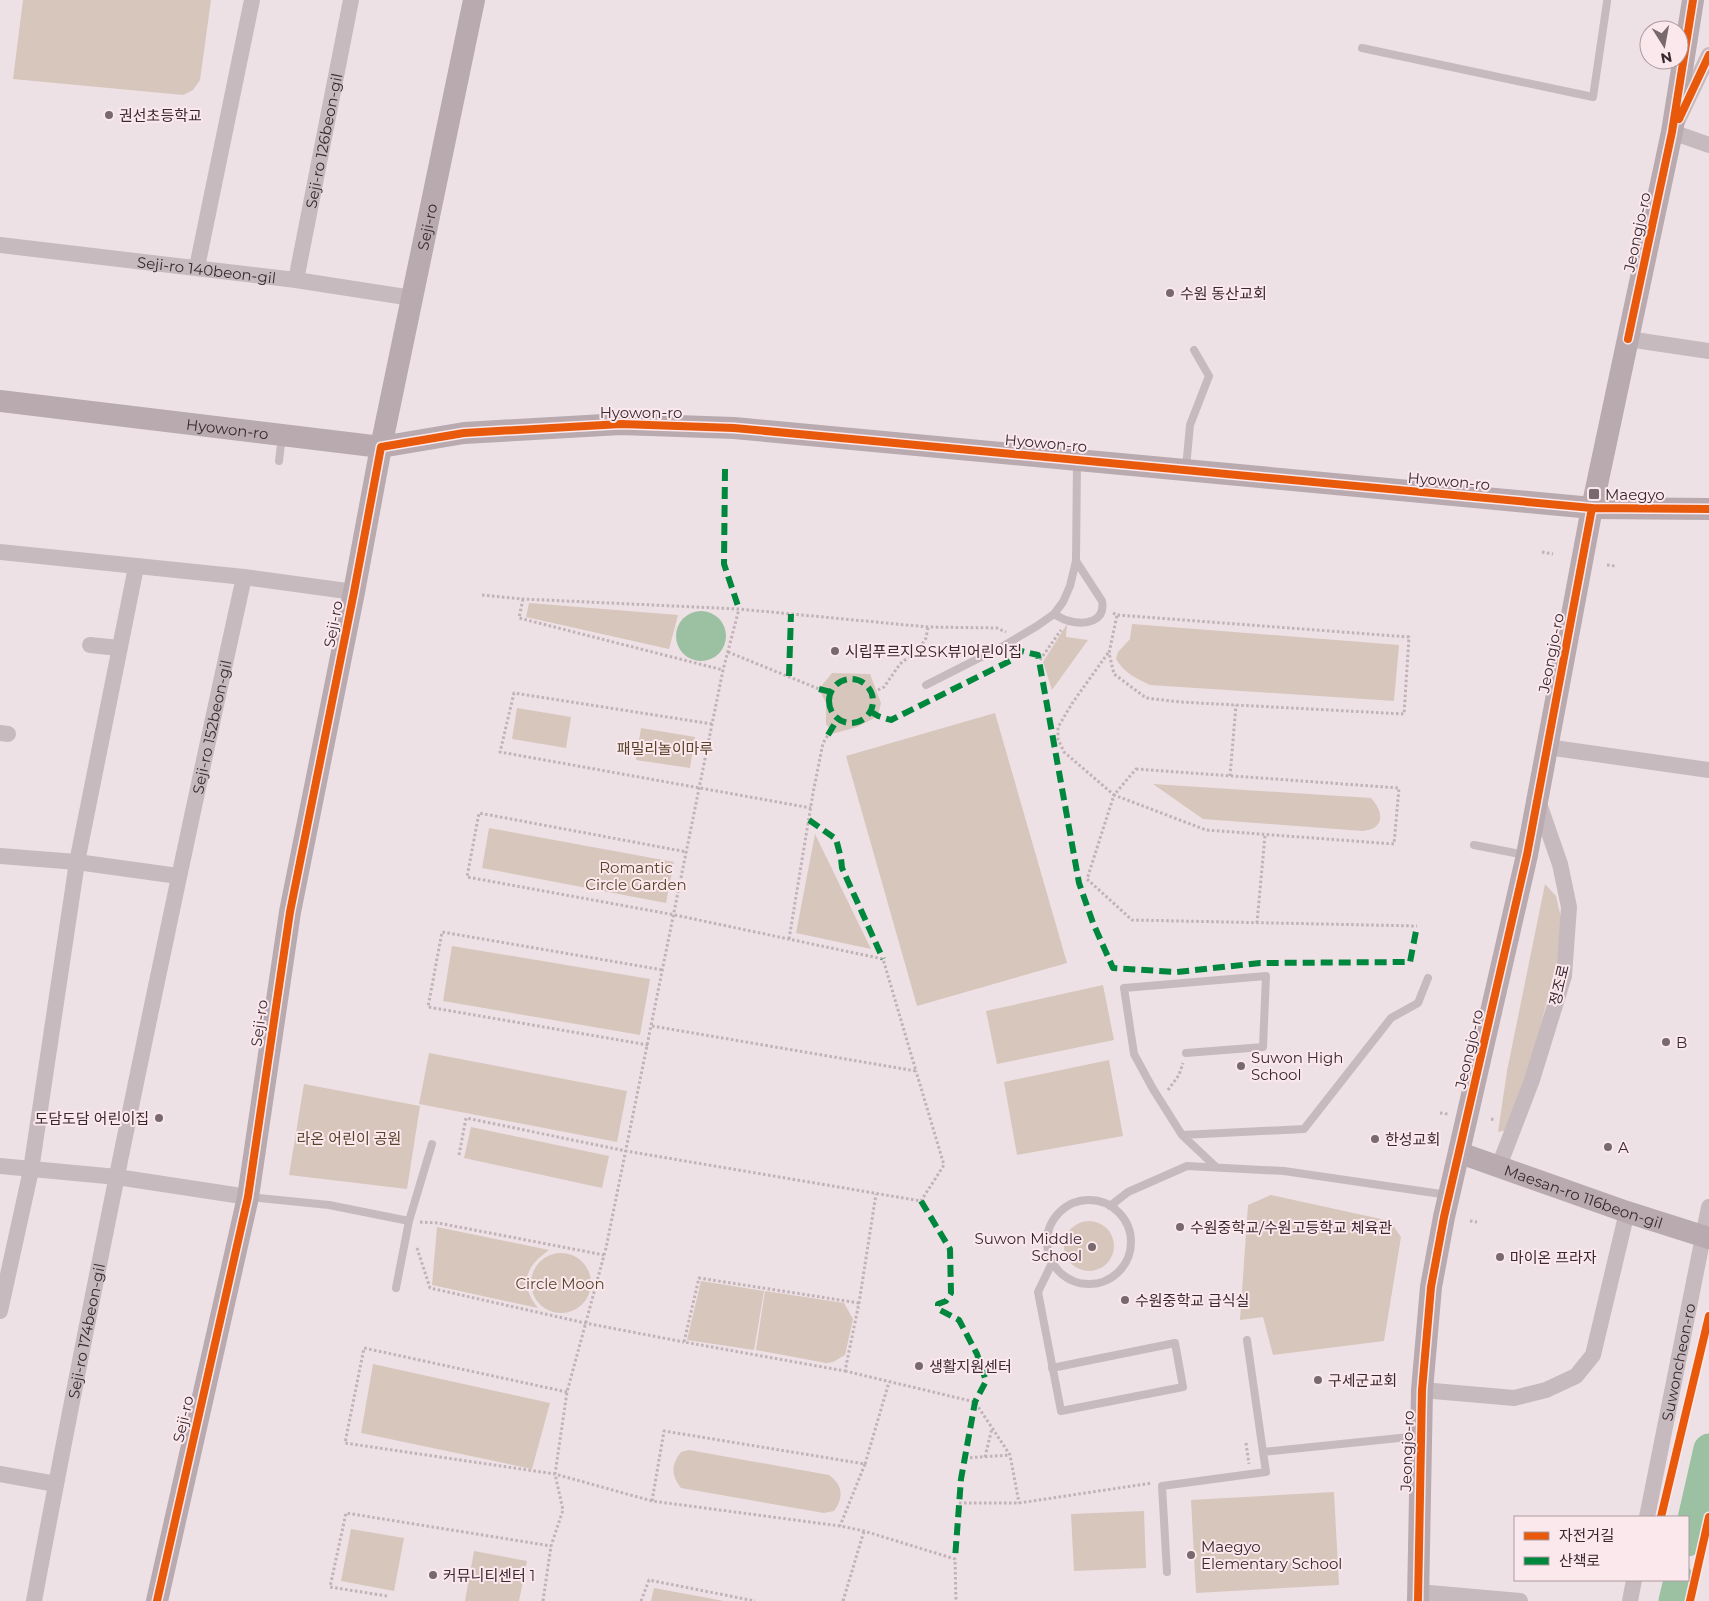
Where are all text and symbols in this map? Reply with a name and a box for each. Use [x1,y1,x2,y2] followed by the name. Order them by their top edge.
[1639,20,1689,70] north arrow
[1659,48,1674,68] text: N
[301,71,346,210] street label: Seji-ro 126beon-gil
[119,106,202,125] place label: 권선초등학교
[103,109,115,121] marker: 권선초등학교
[1619,190,1655,275] street label: Jeongjo-ro
[413,202,441,252] street label: Seji-ro
[136,252,277,287] street label: Seji-ro 140beon-gil
[1180,284,1267,303] place label: 수원 동산교회
[1164,287,1176,299] marker: 수원 동산교회
[600,403,682,422] street label: Hyowon-ro
[185,414,270,443] street label: Hyowon-ro
[1004,430,1088,456] street label: Hyowon-ro
[1407,468,1491,494] street label: Hyowon-ro
[1605,485,1665,504] place label: Maegyo
[1587,487,1601,501] marker: Maegyo
[319,599,347,649] street label: Seji-ro
[1534,611,1568,696] street label: Jeongjo-ro
[845,642,1022,661] place label: 시립푸르지오SK뷰1어린이집
[829,645,841,657] marker: 시립푸르지오SK뷰1어린이집
[188,658,235,796] street label: Seji-ro 152beon-gil
[617,739,713,758] park label: 패밀리놀이마루
[585,858,687,894] park label: Romantic Circle Garden
[1545,963,1573,1007] street label: 정조로
[246,998,272,1048] street label: Seji-ro
[1450,1007,1487,1092] street label: Jeongjo-ro
[1676,1033,1687,1052] place label: B
[1660,1036,1672,1048] marker: B
[1251,1048,1343,1084] place label: Suwon High School
[1235,1060,1247,1072] marker: Suwon High School
[35,1109,149,1128] place label: 도담도담 어린이집
[153,1112,165,1124] marker: 도담도담 어린이집
[297,1129,401,1148] park label: 라온 어린이 공원
[1385,1130,1440,1149] place label: 한성교회
[1369,1133,1381,1145] marker: 한성교회
[1618,1138,1629,1157] place label: A
[1602,1141,1614,1153] marker: A
[1502,1160,1665,1232] street label: Maesan-ro 116beon-gil
[1190,1218,1392,1237] place label: 수원중학교/수원고등학교 체육관
[1174,1221,1186,1233] marker: 수원중학교/수원고등학교 체육관
[974,1229,1082,1265] place label: Suwon Middle School
[1086,1241,1098,1253] marker: Suwon Middle School
[1510,1248,1597,1267] place label: 마이온 프라자
[1494,1251,1506,1263] marker: 마이온 프라자
[63,1262,109,1400] street label: Seji-ro 174beon-gil
[515,1274,605,1293] park label: Circle Moon
[1135,1291,1249,1310] place label: 수원중학교 급식실
[1119,1294,1131,1306] marker: 수원중학교 급식실
[1657,1301,1699,1423] street label: Suwoncheon-ro
[929,1357,1012,1376] place label: 생활지원센터
[913,1360,925,1372] marker: 생활지원센터
[1328,1371,1397,1390] place label: 구세군교회
[1312,1374,1324,1386] marker: 구세군교회
[168,1394,198,1444] street label: Seji-ro
[1396,1410,1418,1493] street label: Jeongjo-ro
[1514,1516,1689,1581] legend
[1559,1526,1614,1545] text: 자전거길
[1201,1537,1342,1573] place label: Maegyo Elementary School
[1185,1549,1197,1561] marker: Maegyo Elementary School
[1559,1551,1600,1570] text: 산책로
[443,1566,535,1585] place label: 커뮤니티센터 1
[427,1569,439,1581] marker: 커뮤니티센터 1

